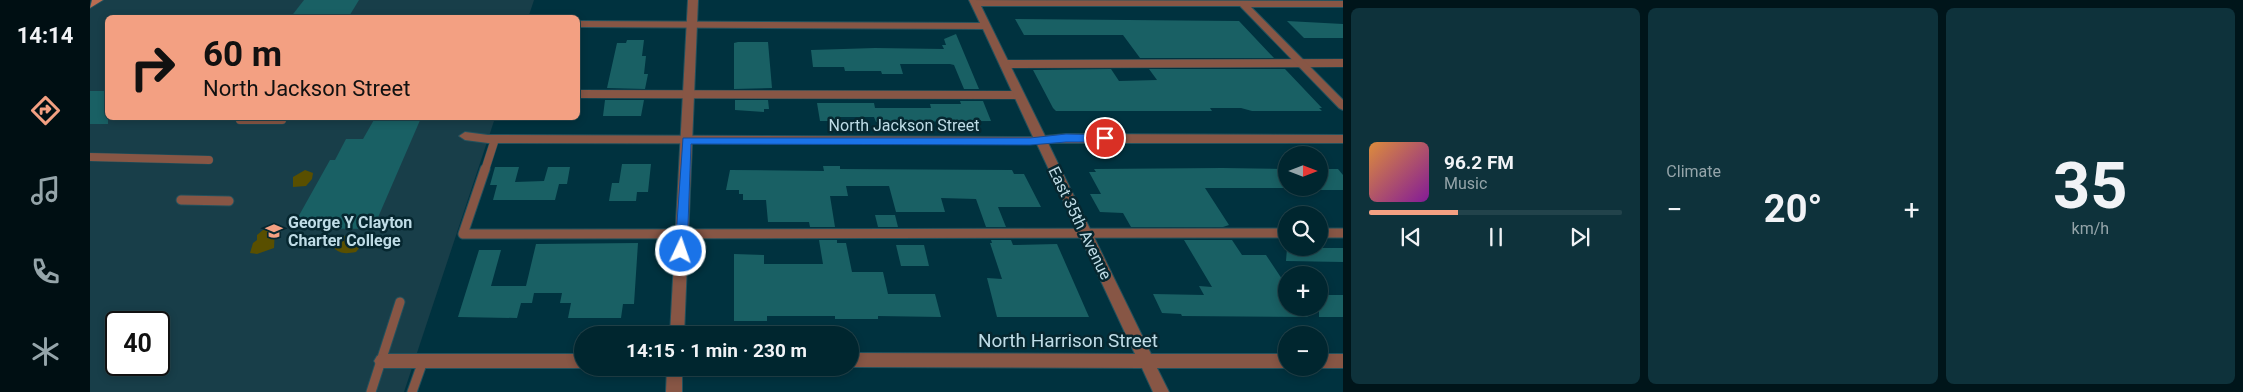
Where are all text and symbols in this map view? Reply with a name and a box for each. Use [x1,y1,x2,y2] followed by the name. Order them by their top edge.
[17,23,73,48] text: 14:14
[203,34,282,75] text: 60 m
[120,35,185,100] icon: right
[203,76,410,101] text: North Jackson Street
[28,93,63,128] icon: directions
[829,116,979,135] street label: North Jackson Street
[1084,117,1126,159] pin
[1091,124,1119,152] icon: arrive
[1278,146,1328,196] north arrow
[1278,146,1328,376] map controls
[2053,148,2128,224] text: 35
[1444,151,1514,174] text: 96.2 FM
[1666,162,1721,181] text: Climate
[1044,163,1116,283] street label: East 35th Avenue
[28,173,63,208] icon: music
[1444,174,1487,193] text: Music
[1764,187,1822,231] text: 20°
[1666,193,1682,226] text: −
[1904,193,1920,226] text: +
[1278,206,1328,256] button: search
[288,213,412,250] place label: George Y Clayton Charter College
[2072,219,2109,238] text: km/h
[264,221,284,241] school or university icon: George Y Clayton Charter College
[1397,223,1425,251] icon: previous
[1482,223,1510,251] icon: pause
[1566,223,1594,251] icon: next
[654,224,706,276] position arrow
[28,254,63,289] icon: phone
[1278,266,1328,316] button: +
[105,311,170,376] speed limit sign: 40
[1278,326,1328,376] button: −
[978,329,1158,352] street label: North Harrison Street
[28,334,63,369] icon: climate
[626,339,807,362] text: 14:15 · 1 min · 230 m

